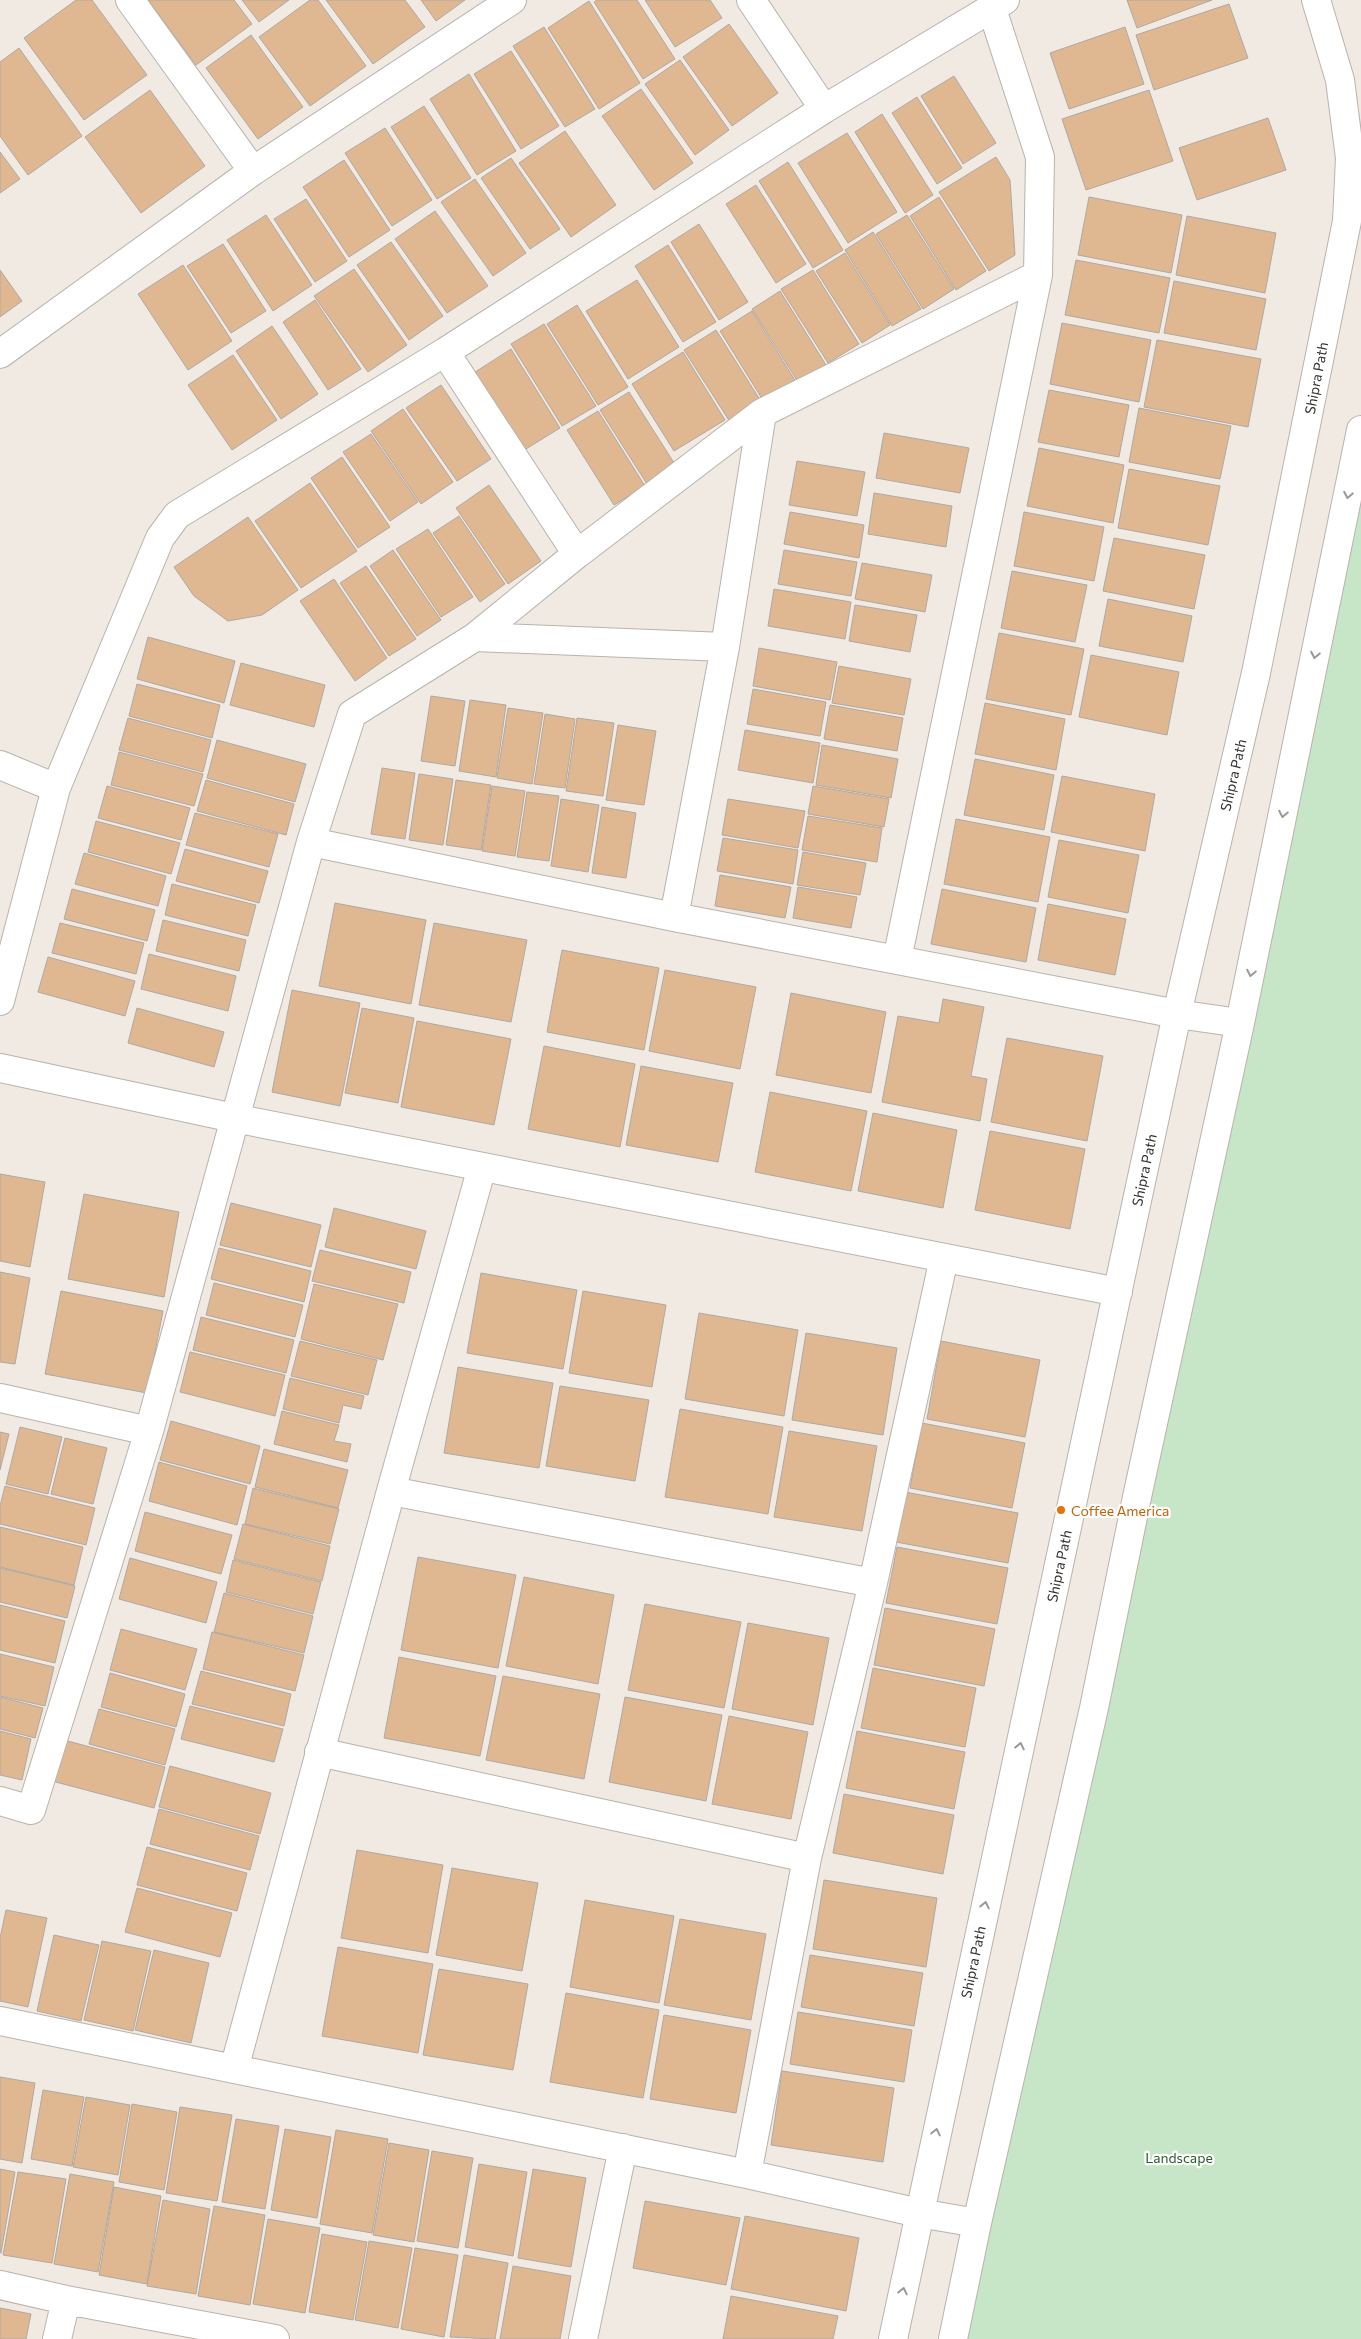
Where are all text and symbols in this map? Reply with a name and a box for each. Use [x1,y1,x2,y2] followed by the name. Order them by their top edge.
[1301,340,1331,416] street label: Shipra Path
[1343,491,1354,500] one-way arrow
[1311,650,1321,659] one-way arrow
[1216,737,1250,813] street label: Shipra Path
[1278,809,1289,818] one-way arrow
[1246,969,1256,977] one-way arrow
[1128,1132,1160,1208] street label: Shipra Path
[1071,1502,1169,1519] place label: Coffee America
[1055,1504,1067,1516] marker: Coffee America
[1043,1528,1075,1604] street label: Shipra Path
[1014,1742,1024,1751] one-way arrow
[979,1901,990,1909] one-way arrow
[957,1924,989,2000] street label: Shipra Path
[930,2128,941,2137] one-way arrow
[1145,2149,1213,2166] park label: Landscape
[897,2287,907,2296] one-way arrow

